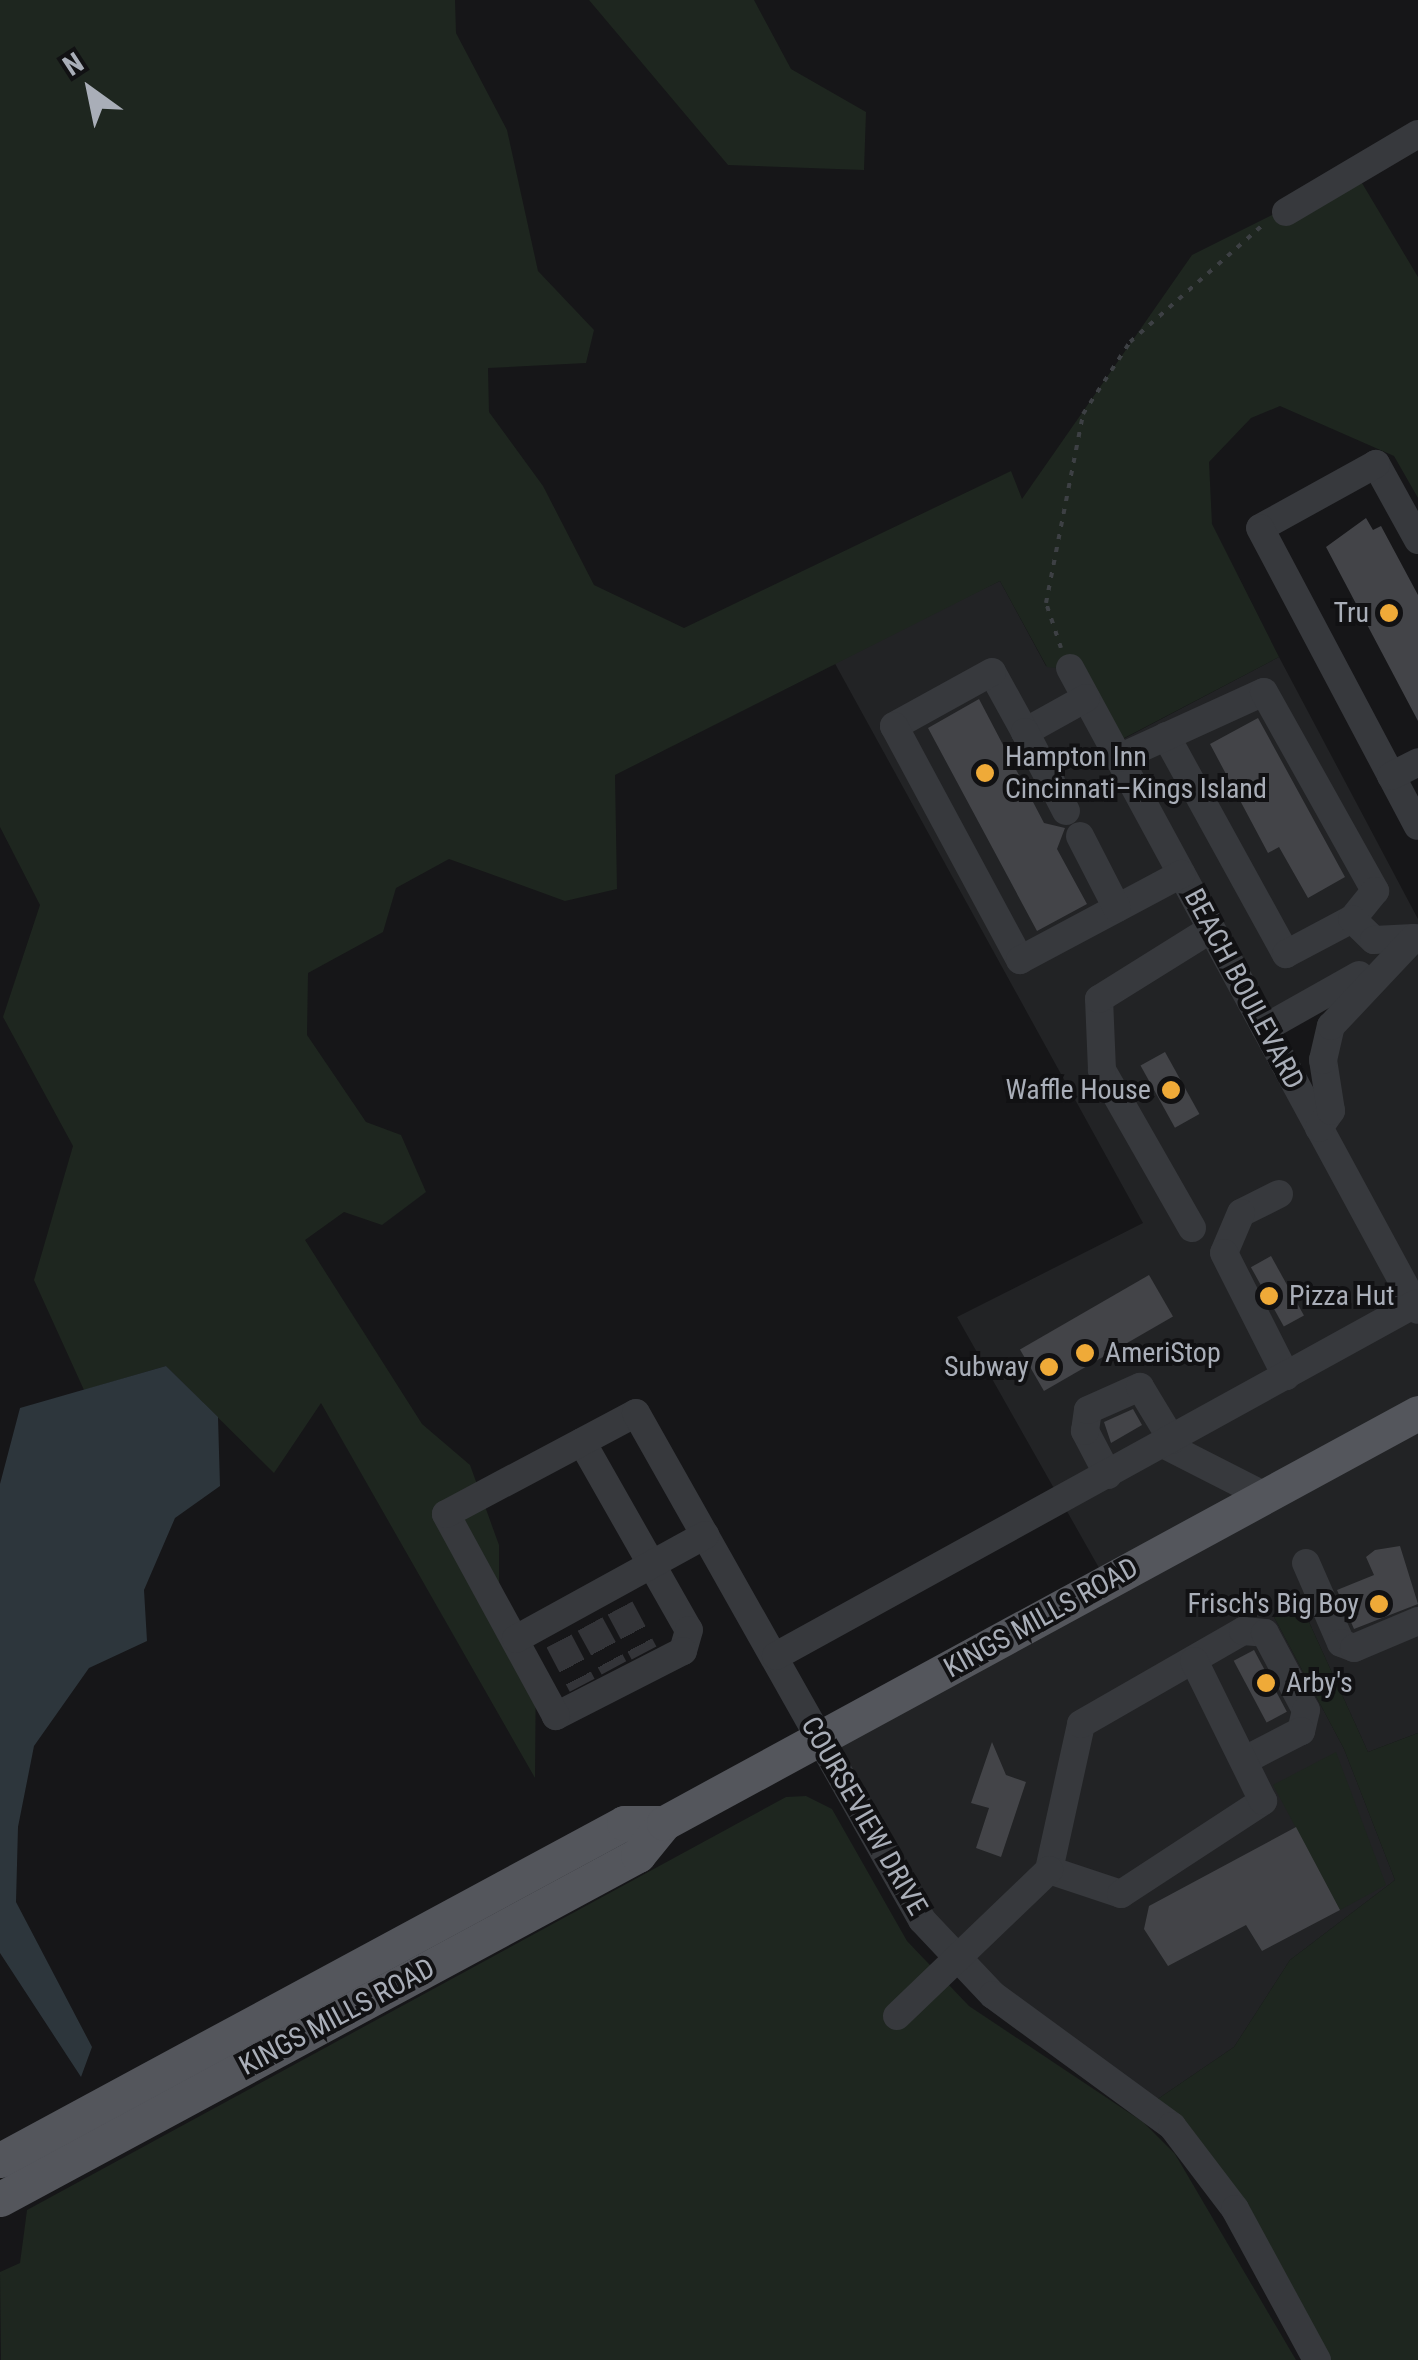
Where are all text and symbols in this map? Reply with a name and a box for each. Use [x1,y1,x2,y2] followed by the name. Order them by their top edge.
[40,40,140,140] north arrow
[57,46,90,83] text: N
[1333,596,1369,630] place label: Tru
[1378,602,1400,624] marker: Tru
[1005,740,1267,806] place label: Hampton Inn Cincinnati–Kings Island
[974,762,996,784] marker: Hampton Inn Cincinnati–Kings Island
[1177,883,1311,1095] street label: BEACH BOULEVARD
[1005,1073,1151,1107] place label: Waffle House
[1160,1079,1182,1101] marker: Waffle House
[1289,1279,1395,1313] place label: Pizza Hut
[1258,1285,1280,1307] marker: Pizza Hut
[1105,1336,1221,1370] place label: AmeriStop
[1074,1342,1096,1364] marker: AmeriStop
[944,1350,1029,1384] place label: Subway
[1038,1356,1060,1378] marker: Subway
[938,1551,1144,1685] street label: KINGS MILLS ROAD
[1187,1587,1359,1621] place label: Frisch's Big Boy
[1368,1593,1390,1615] marker: Frisch's Big Boy
[1286,1666,1353,1700] place label: Arby's
[1255,1672,1277,1694] marker: Arby's
[794,1711,934,1921] street label: COURSEVIEW DRIVE
[234,1951,440,2083] street label: KINGS MILLS ROAD

